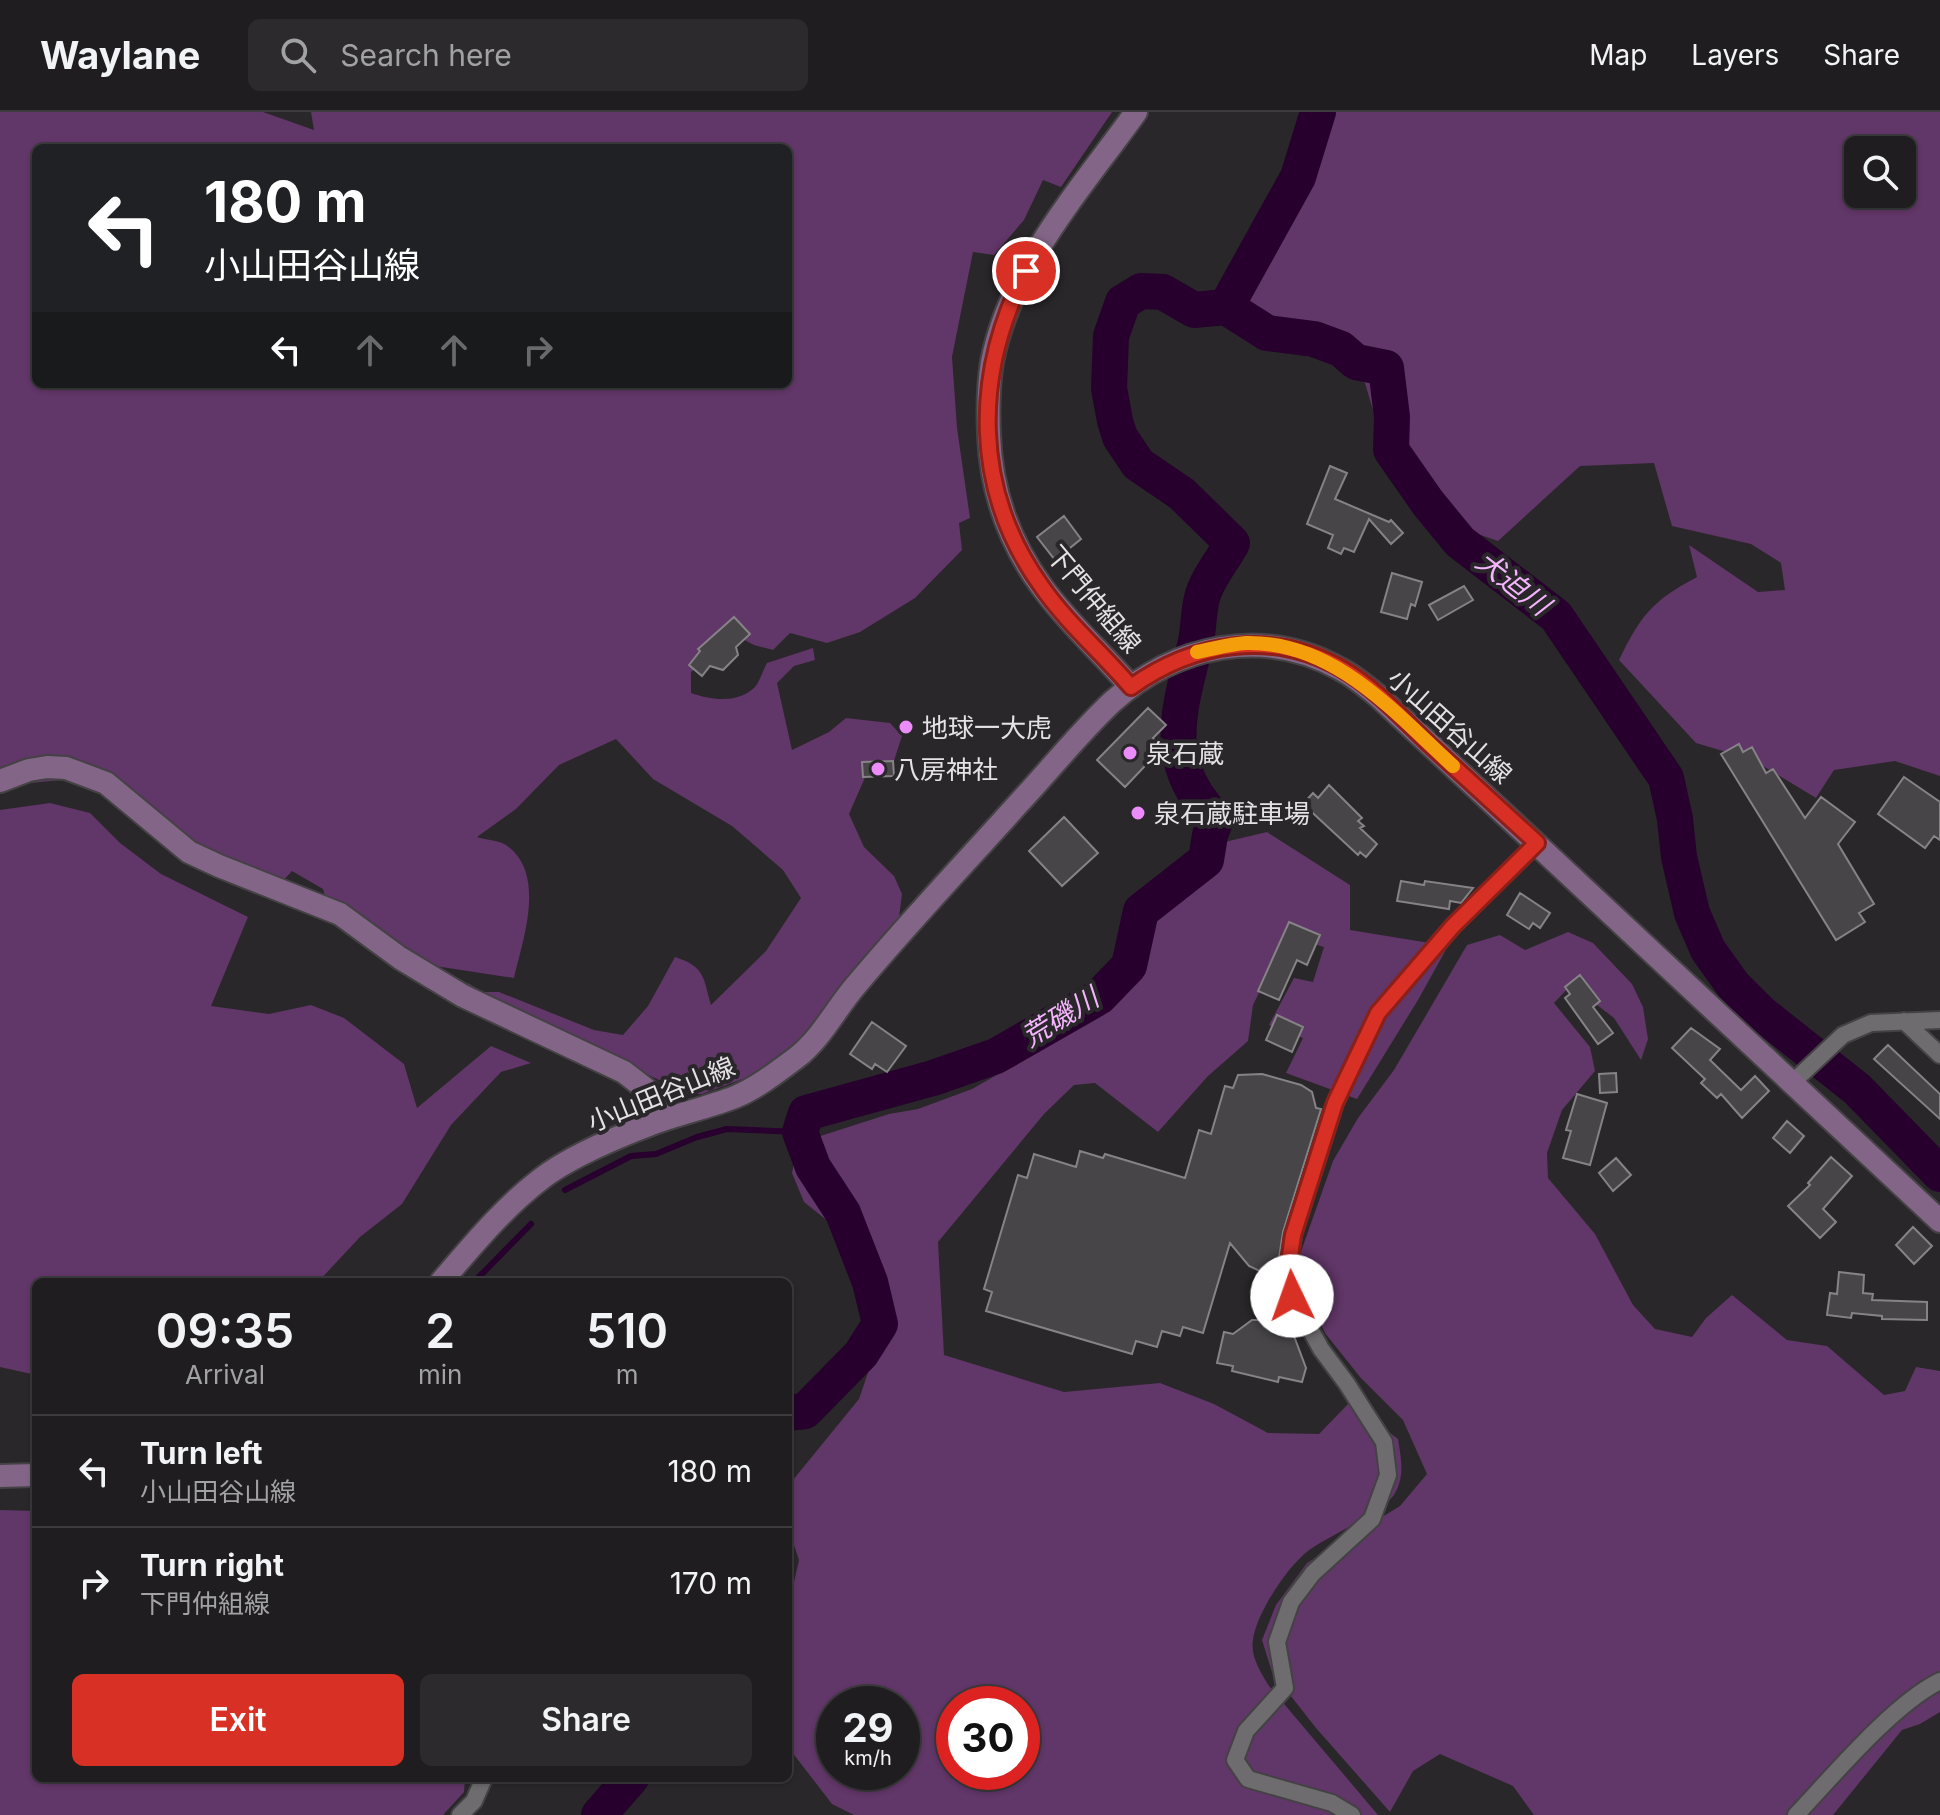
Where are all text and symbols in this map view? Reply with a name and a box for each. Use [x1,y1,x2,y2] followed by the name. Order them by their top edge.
[248,19,808,91] search box
[40,32,200,78] text: Waylane
[276,33,320,77] icon: search
[340,37,512,73] text: Search here
[1589,38,1647,72] text: Map
[1691,38,1779,72] text: Layers
[1823,38,1900,72] text: Share
[1844,136,1916,208] map controls
[1844,136,1916,208] button: search
[204,168,367,236] text: 180 m
[72,176,176,280] icon: left
[992,237,1060,305] pin
[204,243,420,287] text: 小山田谷山線
[1004,249,1048,293] icon: arrive
[264,328,308,372] icon: left
[348,328,392,372] icon: ahead
[432,328,476,372] icon: ahead
[516,328,560,372] icon: right
[1040,539,1148,659] street label: 下門仲組線
[1469,544,1559,624] water label: 犬迫川
[1382,662,1518,790] street label: 小山田谷山線
[922,712,1052,743] place label: 地球一大虎
[897,718,915,736] marker: 地球一大虎
[1146,738,1224,769] place label: 泉石蔵
[1121,744,1139,762] marker: 泉石蔵
[894,754,998,785] place label: 八房神社
[869,760,887,778] marker: 八房神社
[1154,798,1310,829] place label: 泉石蔵駐車場
[1129,804,1147,822] marker: 泉石蔵駐車場
[1015,979,1107,1054] water label: 荒磯川
[583,1050,739,1138] street label: 小山田谷山線
[1250,1254,1334,1338] position arrow
[156,1301,294,1360] text: 09:35
[425,1301,455,1360] text: 2
[586,1301,668,1360] text: 510
[185,1359,265,1390] text: Arrival
[418,1359,462,1390] text: min
[616,1359,639,1390] text: m
[140,1435,262,1471] text: Turn left
[72,1449,116,1493] icon: left
[668,1453,752,1489] text: 180 m
[140,1476,296,1507] text: 小山田谷山線
[140,1547,284,1583] text: Turn right
[72,1561,116,1605] icon: right
[670,1565,752,1601] text: 170 m
[140,1588,270,1619] text: 下門仲組線
[72,1674,404,1766] button: Exit
[420,1674,752,1766] button: Share
[936,1686,1040,1790] speed limit sign: 30
[842,1703,894,1752] text: 29
[844,1746,892,1770] text: km/h

